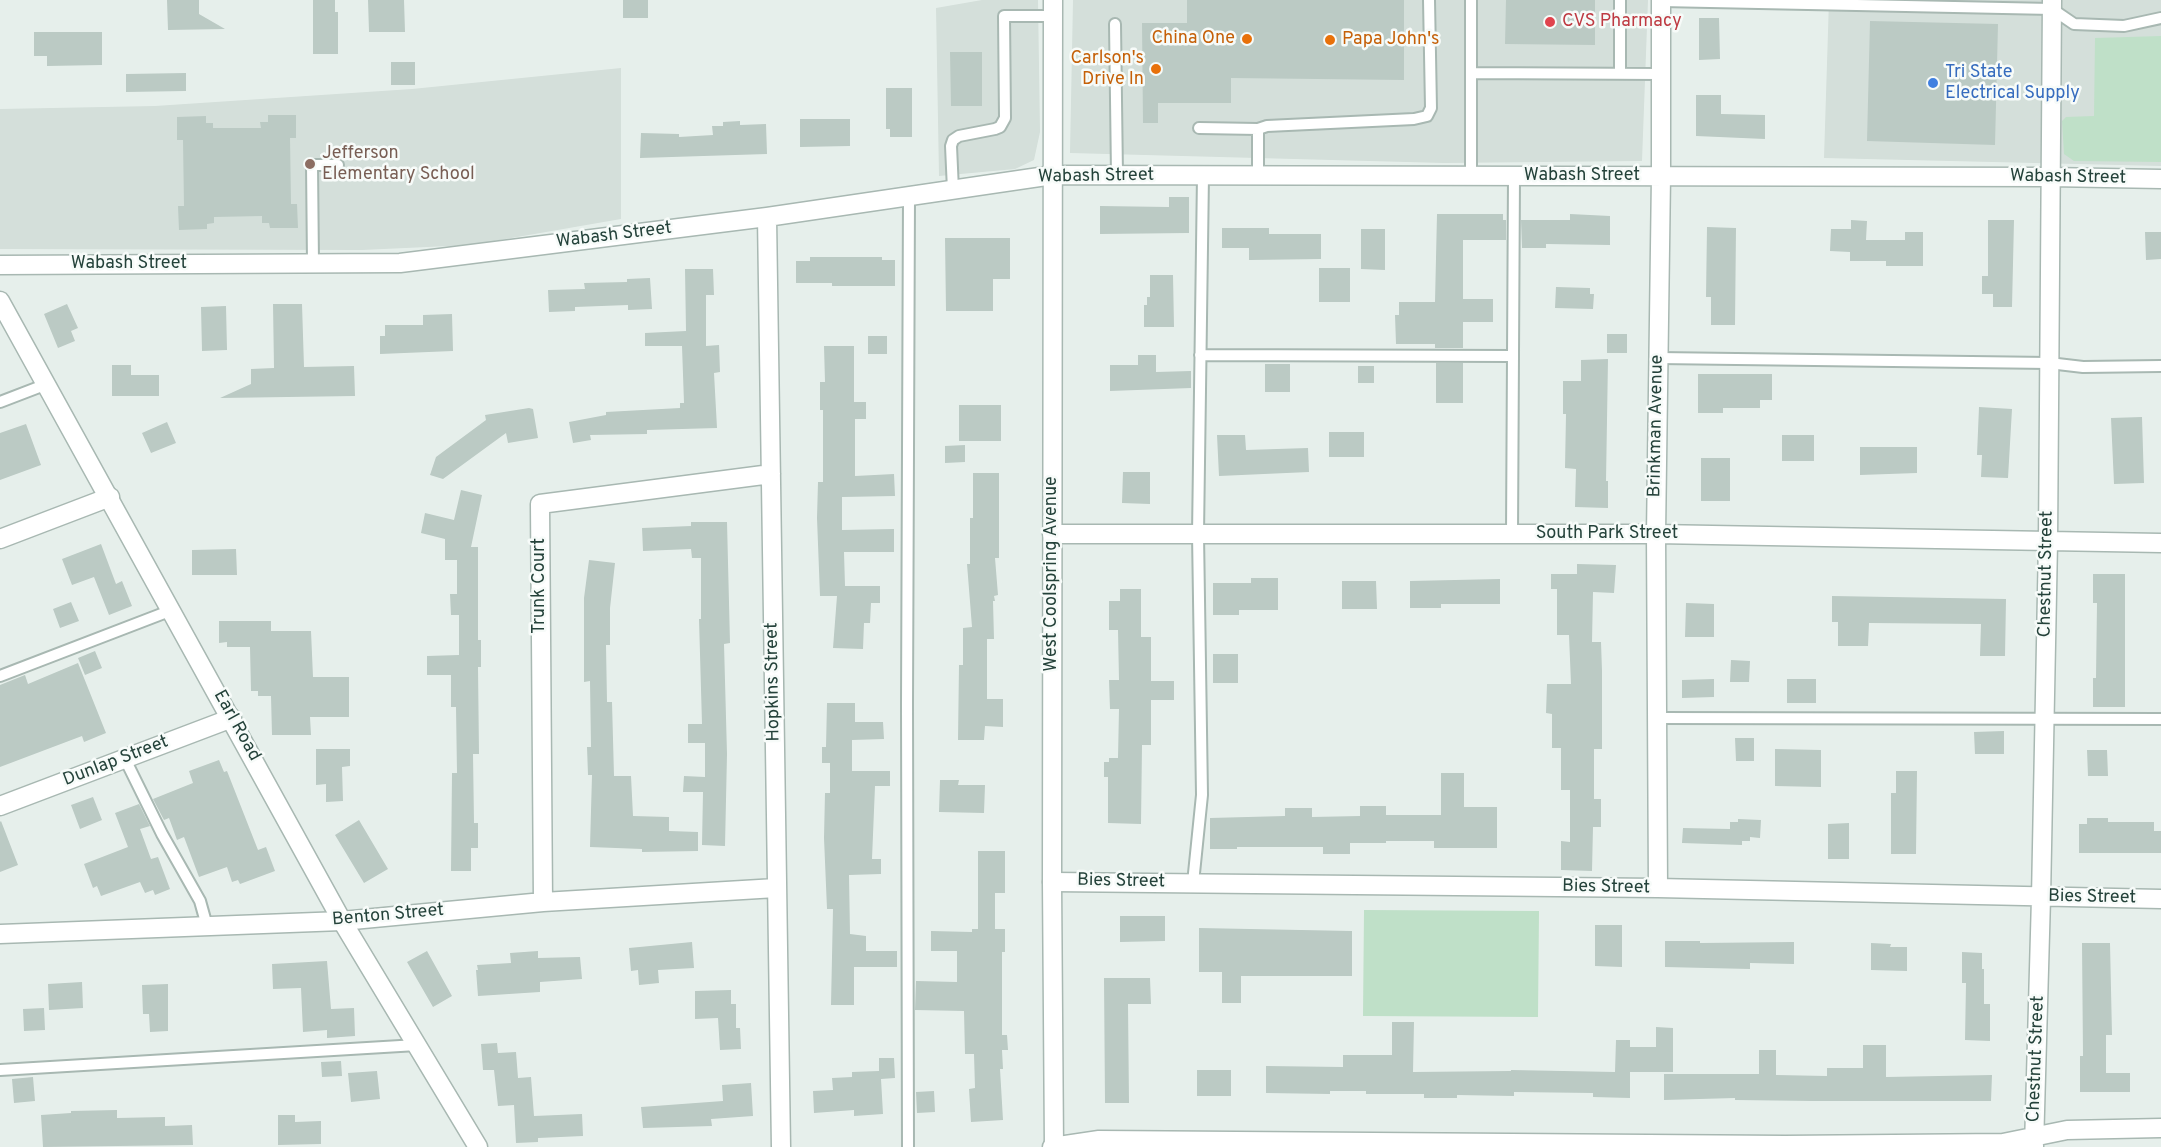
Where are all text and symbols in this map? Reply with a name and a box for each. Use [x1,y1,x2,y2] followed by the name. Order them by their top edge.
[1562,11,1682,33] place label: CVS Pharmacy
[1543,15,1557,29] marker: CVS Pharmacy
[1151,28,1235,50] place label: China One
[1342,29,1439,51] place label: Papa John's
[1240,32,1254,46] marker: China One
[1323,33,1337,47] marker: Papa John's
[1070,48,1144,90] place label: Carlson's Drive In
[1149,62,1163,76] marker: Carlson's Drive In
[1945,62,2080,104] place label: Tri State Electrical Supply
[1926,76,1940,90] marker: Tri State Electrical Supply
[322,143,475,186] place label: Jefferson Elementary School
[303,157,317,171] marker: Jefferson Elementary School
[1038,165,1154,189] street label: Wabash Street
[1524,165,1640,187] street label: Wabash Street
[2010,166,2126,190] street label: Wabash Street
[555,218,673,254] street label: Wabash Street
[71,253,187,275] street label: Wabash Street
[1645,354,1669,498] street label: Brinkman Avenue
[1041,476,1063,672] street label: West Coolspring Avenue
[2035,510,2059,638] street label: Chestnut Street
[1536,523,1678,545] street label: South Park Street
[529,538,551,634] street label: Trunk Court
[762,622,786,742] street label: Hopkins Street
[208,687,264,765] street label: Earl Road
[60,732,172,792] street label: Dunlap Street
[1077,870,1165,894] street label: Bies Street
[1562,876,1650,900] street label: Bies Street
[2048,886,2136,910] street label: Bies Street
[331,900,445,932] street label: Benton Street
[2024,995,2050,1123] street label: Chestnut Street

